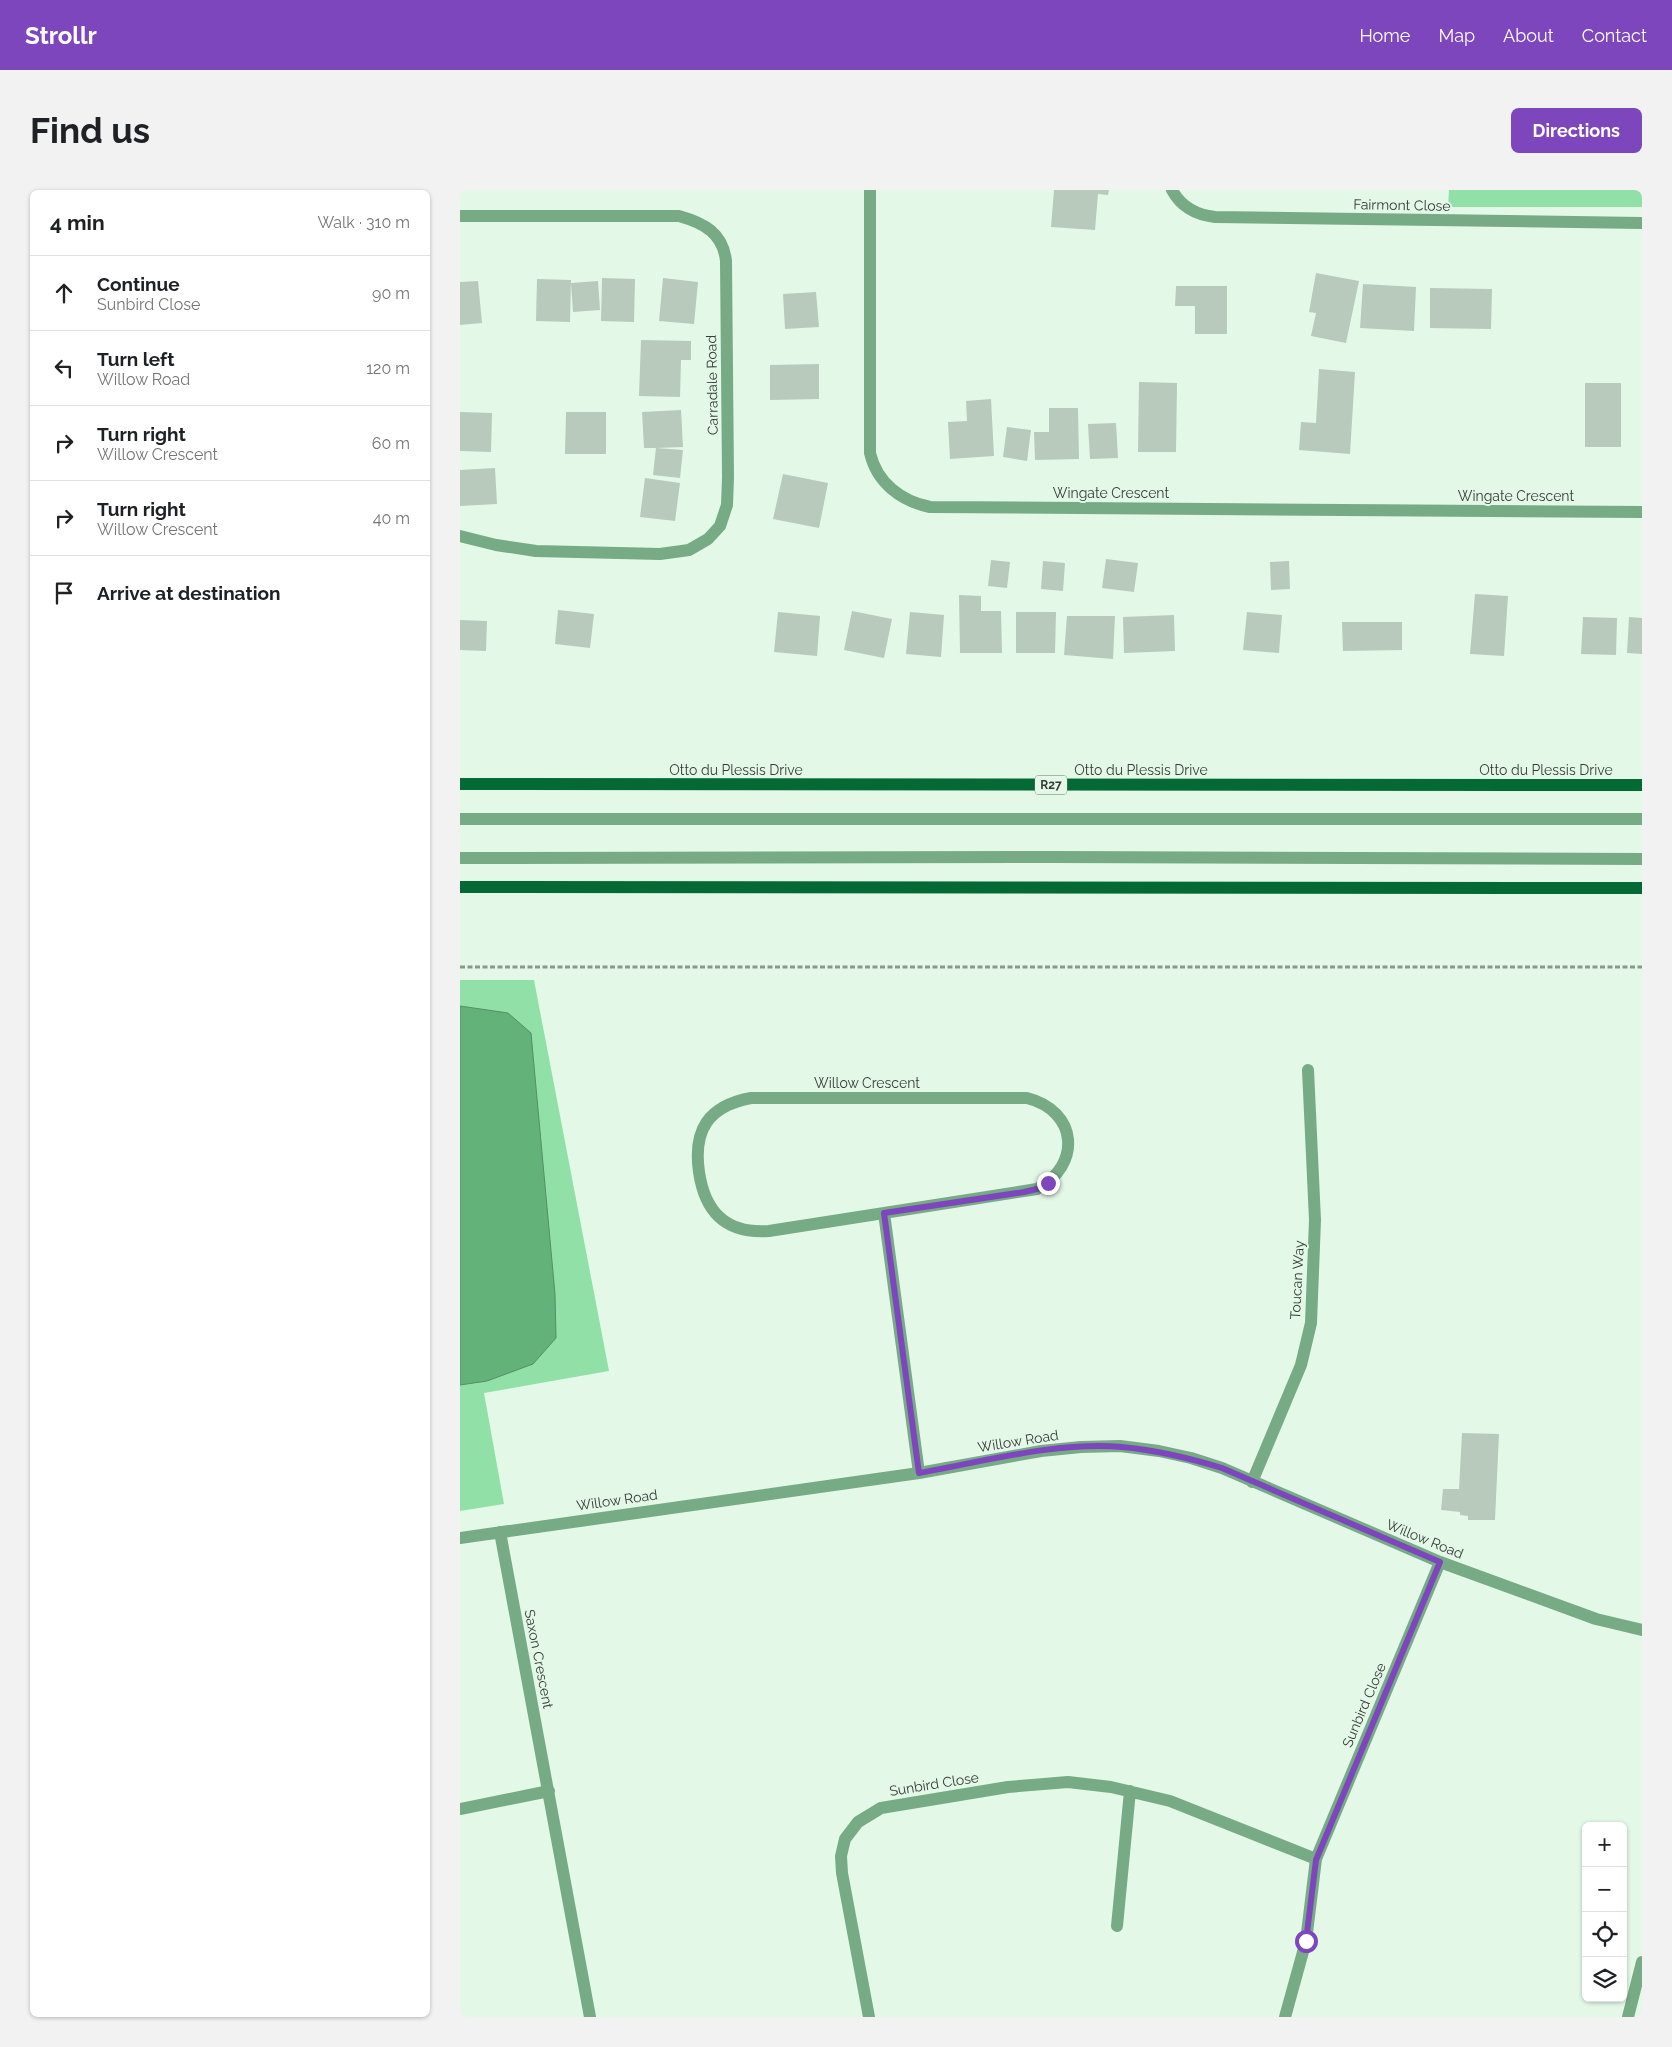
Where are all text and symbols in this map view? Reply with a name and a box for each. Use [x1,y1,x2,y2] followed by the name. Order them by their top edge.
[25,21,97,50] text: Strollr
[1359,25,1410,46] text: Home
[1438,25,1475,46] text: Map
[1503,25,1554,46] text: About
[1582,25,1647,46] text: Contact
[1511,108,1642,153] button: Directions
[30,110,150,151] text: Find us
[1353,196,1451,214] street label: Fairmont Close
[50,210,105,235] text: 4 min
[317,213,410,232] text: Walk · 310 m
[97,273,180,295] text: Continue
[50,279,78,307] icon: ahead
[372,284,410,303] text: 90 m
[97,295,200,314] text: Sunbird Close
[703,335,721,435] street label: Carradale Road
[97,348,174,370] text: Turn left
[50,354,78,382] icon: left
[366,359,410,378] text: 120 m
[97,370,190,389] text: Willow Road
[97,423,186,445] text: Turn right
[50,429,78,457] icon: right
[372,434,410,453] text: 60 m
[97,445,218,464] text: Willow Crescent
[1053,485,1169,501] street label: Wingate Crescent
[1458,488,1574,504] street label: Wingate Crescent
[97,498,186,520] text: Turn right
[50,504,78,532] icon: right
[373,509,410,528] text: 40 m
[97,520,218,539] text: Willow Crescent
[50,579,78,607] icon: arrive
[97,582,281,604] text: Arrive at destination
[669,762,803,778] street label: Otto du Plessis Drive
[1074,762,1208,778] street label: Otto du Plessis Drive
[1479,762,1613,778] street label: Otto du Plessis Drive
[1035,776,1067,794] road number: R27
[814,1075,920,1091] street label: Willow Crescent
[1037,1172,1060,1195] route end
[1287,1240,1307,1320] street label: Toucan Way
[976,1427,1060,1455] street label: Willow Road
[576,1486,658,1514] street label: Willow Road
[1384,1516,1466,1562] street label: Willow Road
[522,1608,557,1710] street label: Saxon Crescent
[1339,1660,1389,1750] street label: Sunbird Close
[888,1769,980,1799] street label: Sunbird Close
[1582,1822,1627,2002] map controls
[1582,1822,1627,1867] button: +
[1582,1867,1627,1912] button: −
[1582,1912,1627,1957] button: locate
[1295,1930,1318,1953] route start
[1582,1957,1627,2002] button: layers

